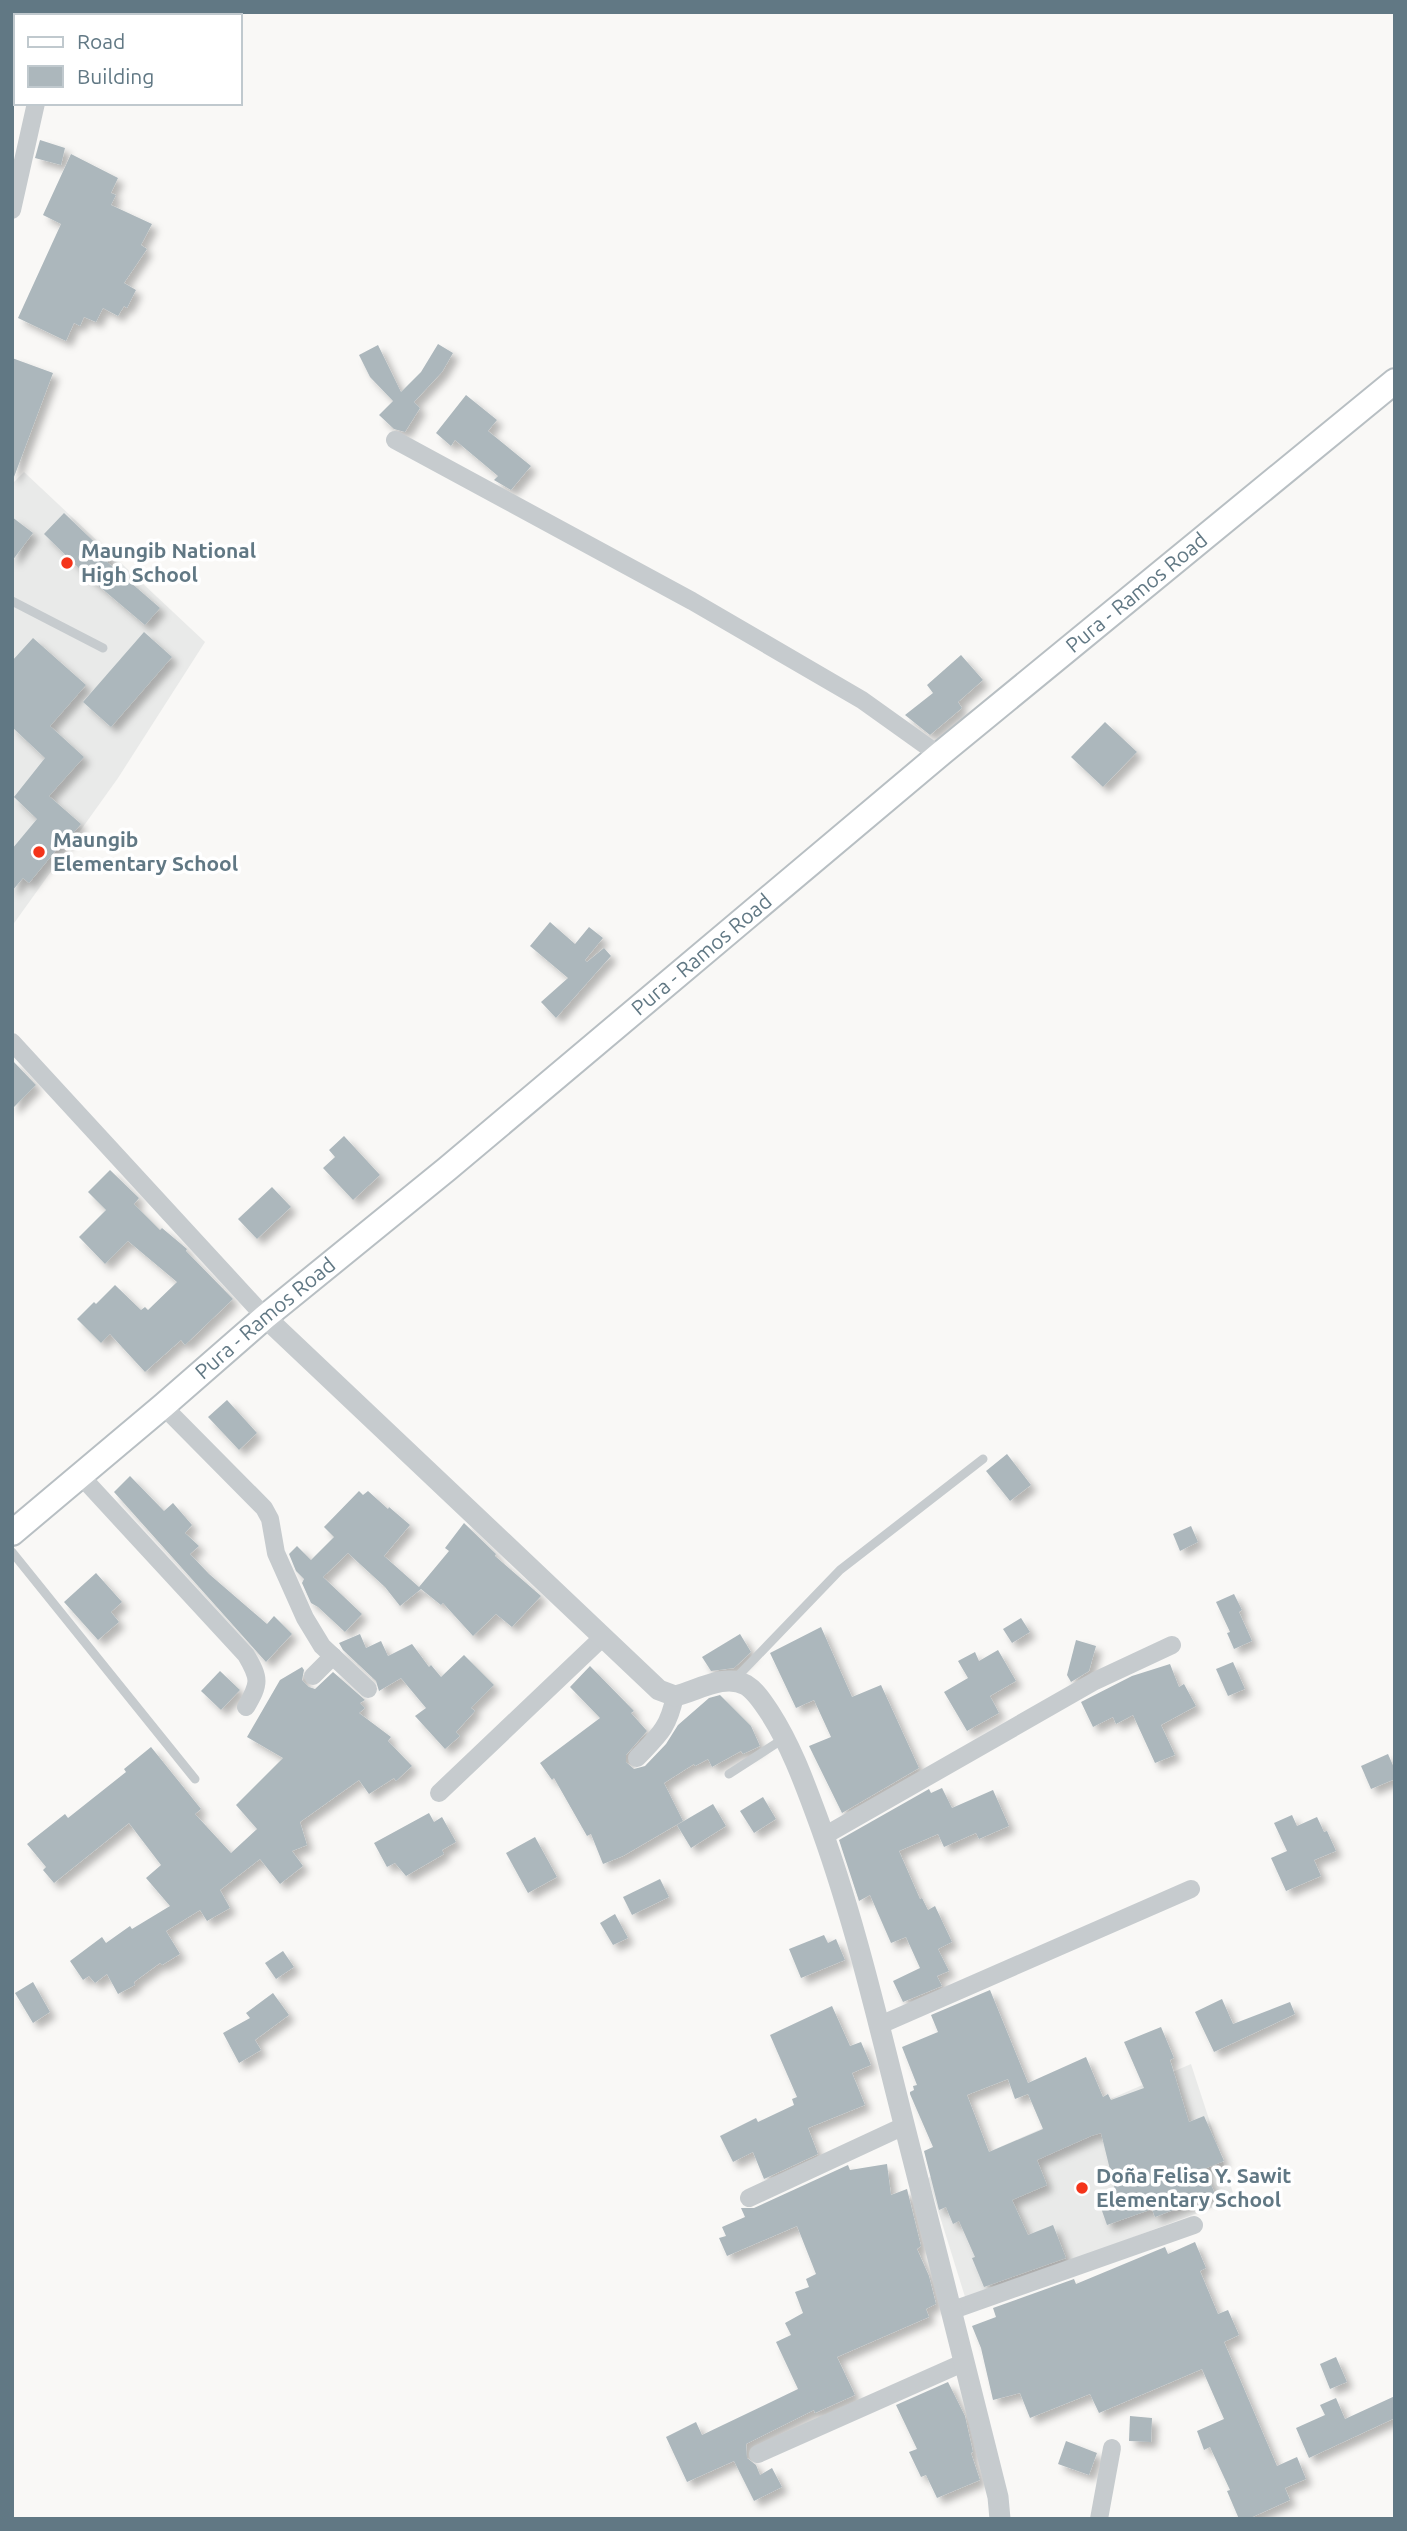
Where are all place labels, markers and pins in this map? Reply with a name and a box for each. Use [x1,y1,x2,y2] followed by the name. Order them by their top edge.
[81,538,256,586] place label: Maungib National High School
[59,555,75,571] marker: Maungib National High School
[53,827,238,875] place label: Maungib Elementary School
[31,844,47,860] marker: Maungib Elementary School
[1096,2163,1291,2211] place label: Doña Felisa Y. Sawit Elementary School
[1074,2180,1090,2196] marker: Doña Felisa Y. Sawit Elementary School

